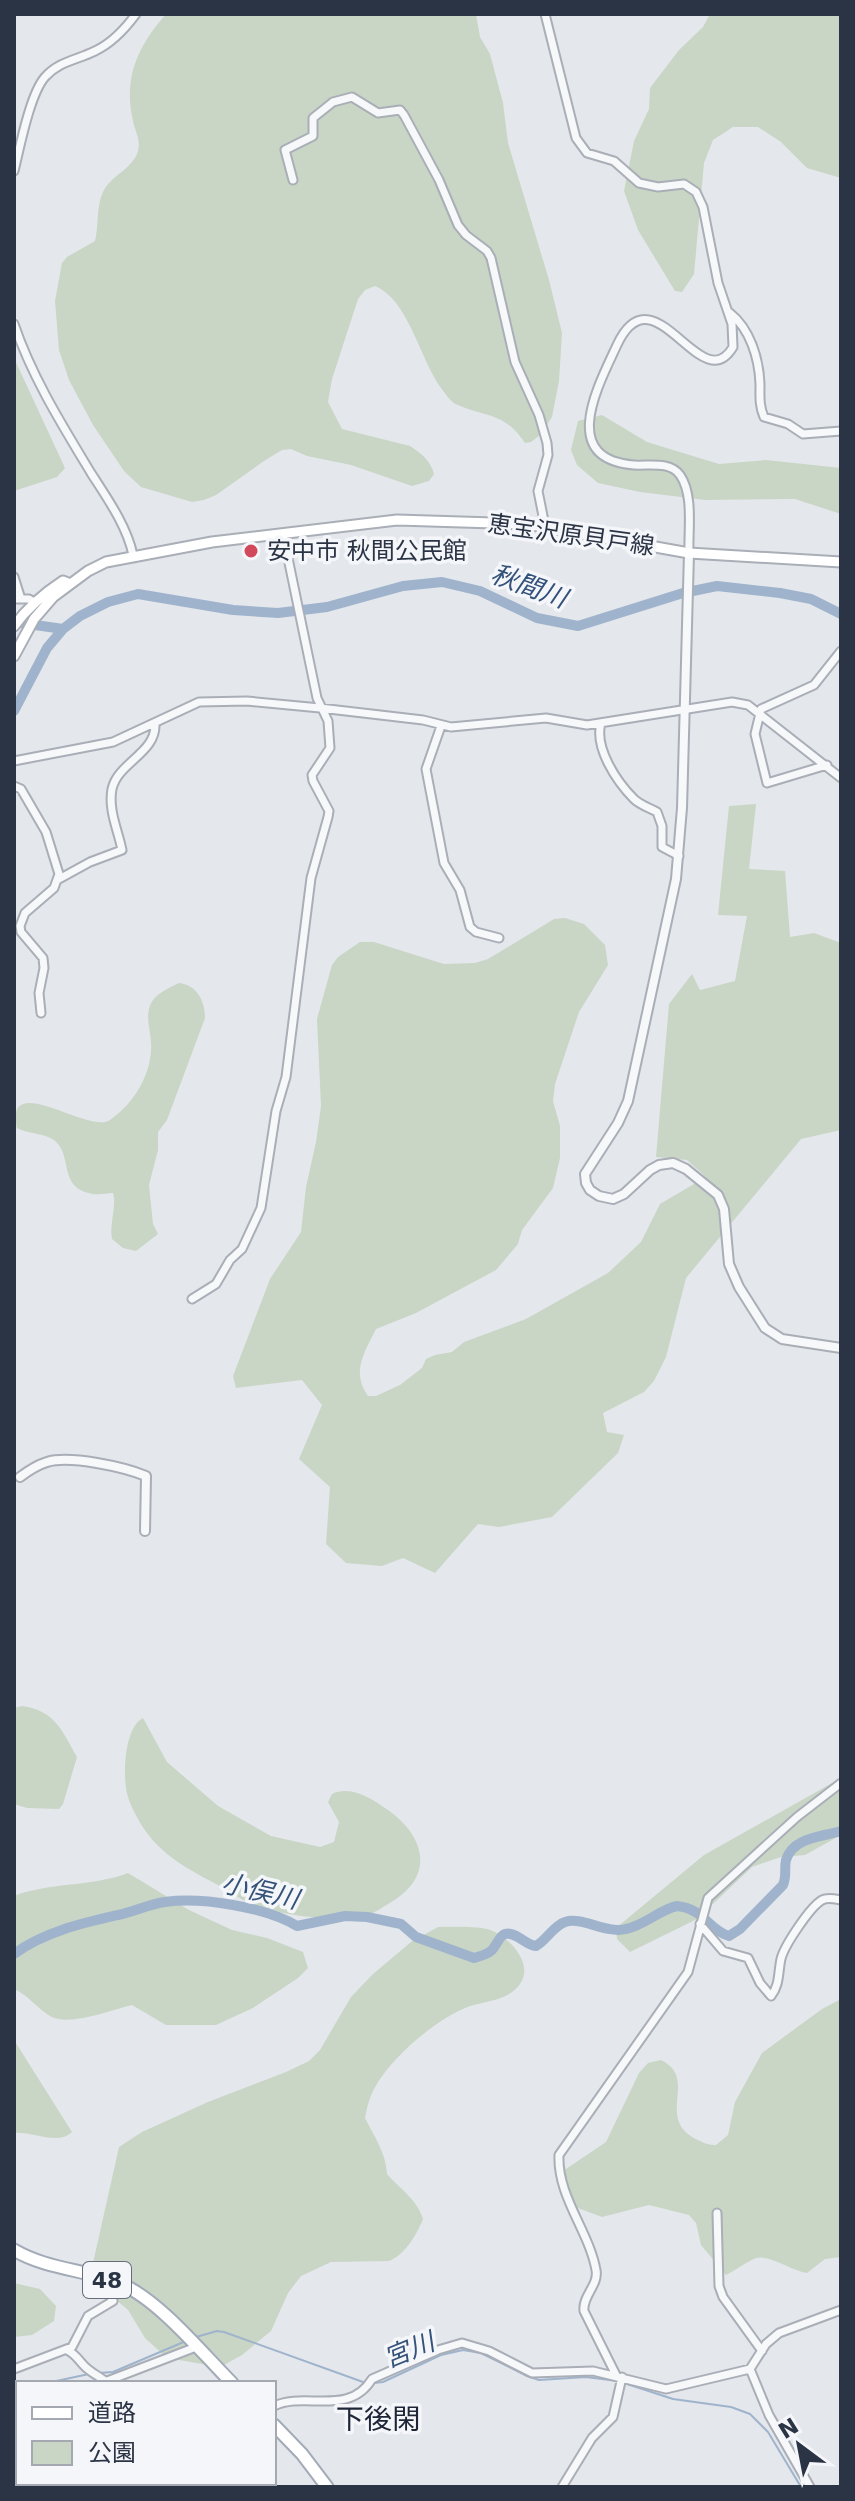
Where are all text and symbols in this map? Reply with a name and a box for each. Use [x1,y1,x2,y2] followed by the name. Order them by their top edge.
[486,509,656,561] street label: 恵宝沢原貝戸線
[267,537,467,565] place label: 安中市 秋間公民館
[242,542,260,560] marker: 安中市 秋間公民館
[487,559,574,614] water label: 秋間川
[219,1868,304,1915] water label: 小俣川
[83,2262,131,2298] road number: 48
[379,2325,442,2374] water label: 宮川
[16,2381,276,2485] legend
[88,2399,136,2427] text: 道路
[336,2403,420,2436] district label: 下後閑
[759,2405,839,2485] north arrow
[774,2413,803,2444] text: N
[88,2439,136,2467] text: 公園

